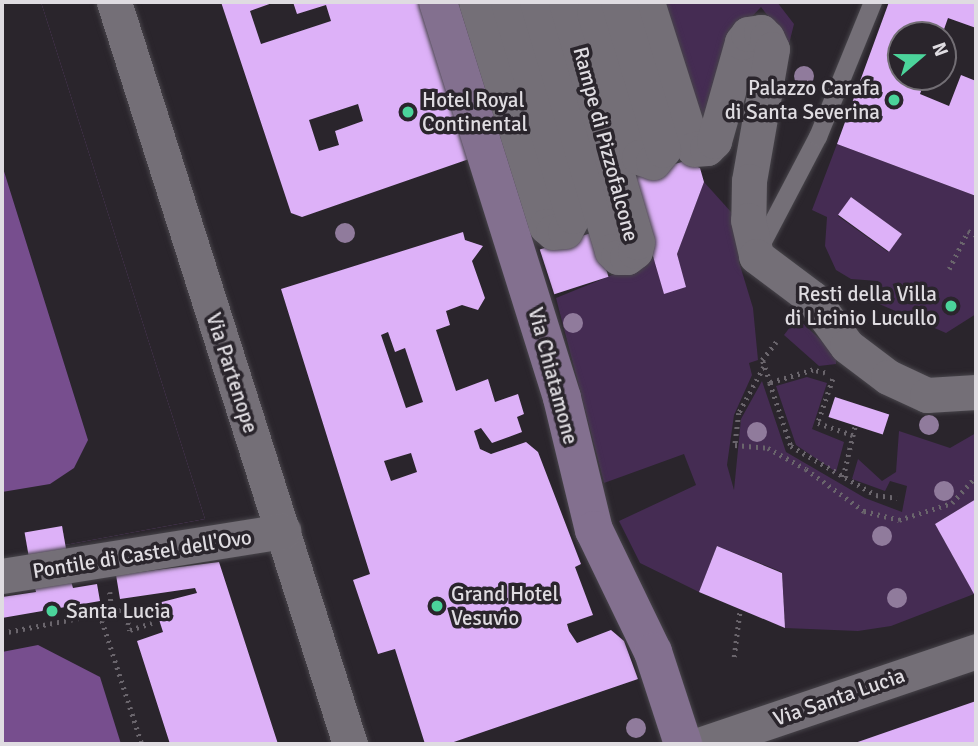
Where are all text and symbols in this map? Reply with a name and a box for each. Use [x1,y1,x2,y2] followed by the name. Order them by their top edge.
[887,21,957,91] north arrow
[926,39,953,60] text: N
[568,44,644,244] street label: Rampe di Pizzofalcone
[725,75,880,125] place label: Palazzo Carafa di Santa Severina
[422,87,528,137] place label: Hotel Royal Continental
[886,92,902,108] marker: Palazzo Carafa di Santa Severina
[400,104,416,120] marker: Hotel Royal Continental
[785,281,937,331] place label: Resti della Villa di Licinio Lucullo
[943,298,959,314] marker: Resti della Villa di Licinio Lucullo
[523,305,583,447] street label: Via Chiatamone
[201,310,263,436] street label: Via Partenope
[31,524,253,584] street label: Pontile di Castel dell'Ovo
[451,581,559,631] place label: Grand Hotel Vesuvio
[66,598,171,624] place label: Santa Lucia
[429,598,445,614] marker: Grand Hotel Vesuvio
[44,603,60,619] marker: Santa Lucia
[770,663,908,731] street label: Via Santa Lucia

